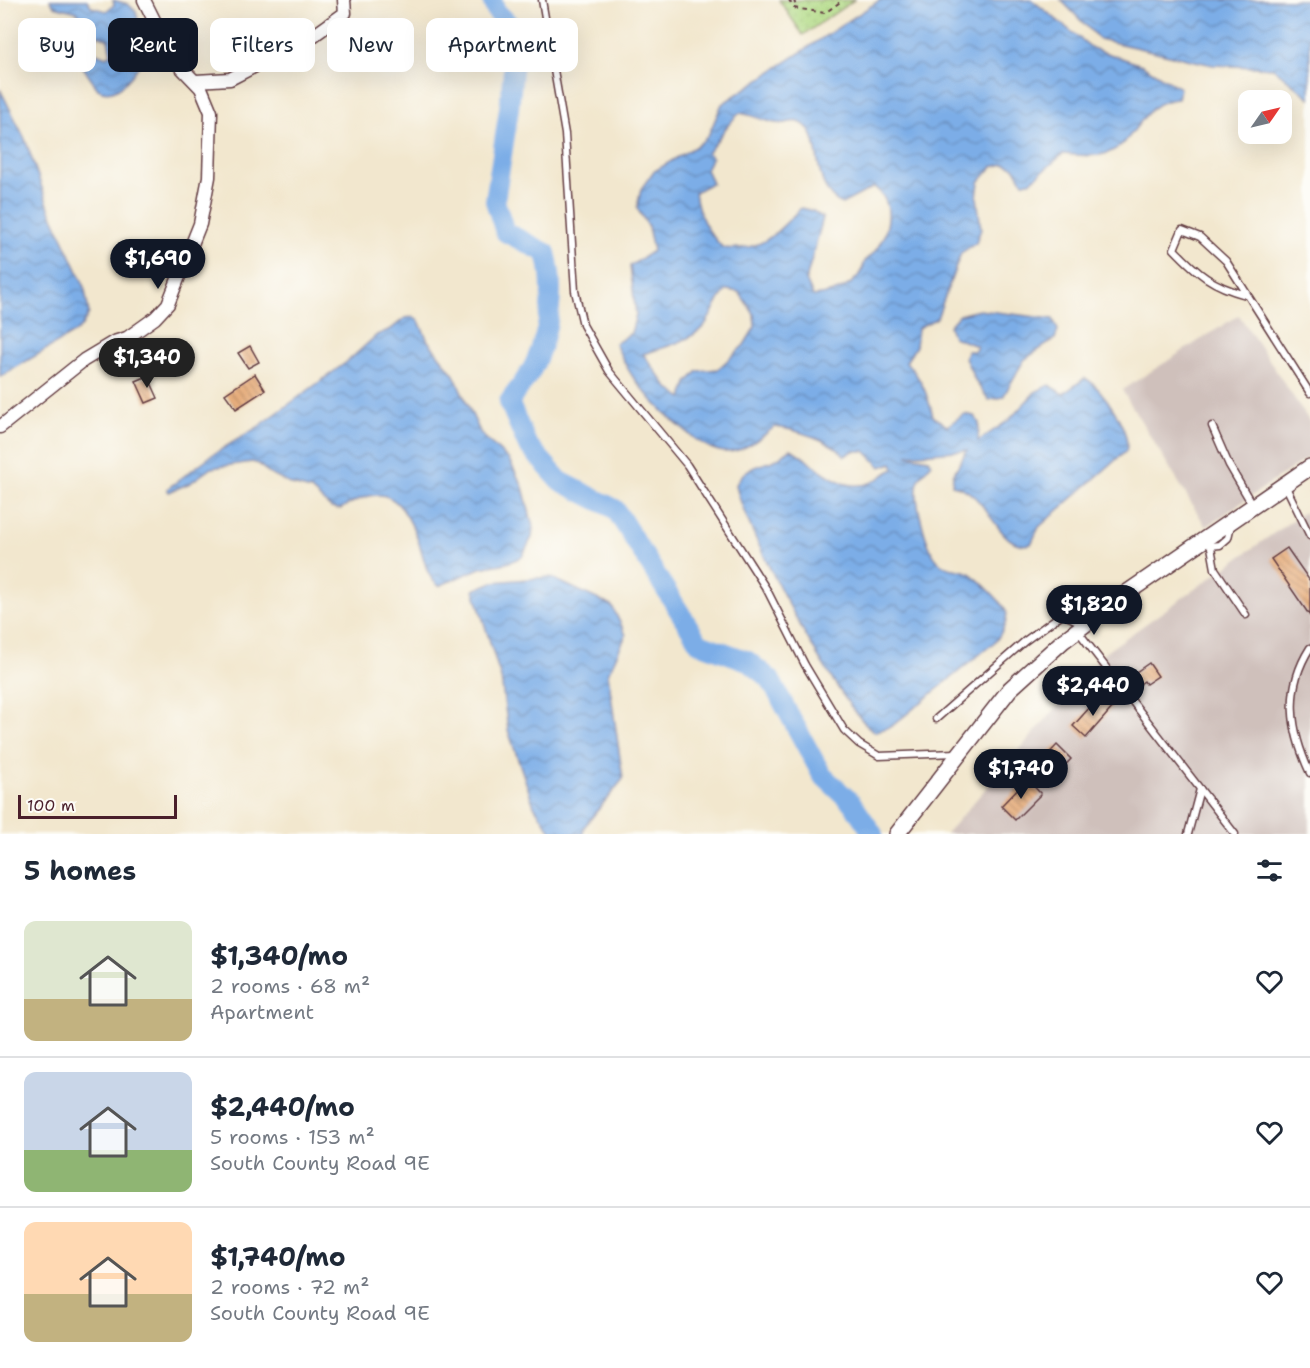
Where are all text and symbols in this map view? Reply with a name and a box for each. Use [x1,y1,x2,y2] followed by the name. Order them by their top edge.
[18,18,96,72] chip: Buy
[108,18,198,72] chip: Rent
[210,18,315,72] chip: Filters
[327,18,414,72] chip: New
[426,18,578,72] chip: Apartment
[1238,90,1292,144] north arrow
[1238,90,1292,144] map controls
[109,239,207,290] pin: $1,690
[124,245,192,271] text: $1,690
[98,338,196,389] pin: $1,340
[113,344,181,370] text: $1,340
[1045,585,1143,636] pin: $1,820
[1060,591,1128,617] text: $1,820
[1044,666,1142,717] pin: $2,440
[1056,672,1130,698] text: $2,440
[972,749,1070,800] pin: $1,740
[988,755,1054,781] text: $1,740
[18,792,177,820] scale bar
[27,795,75,816] text: 100 m
[24,853,136,888] text: 5 homes
[1253,854,1286,887] icon: filters
[210,938,348,973] text: $1,340/mo
[72,945,144,1017] icon: home
[1253,965,1286,998] icon: heart
[210,973,370,999] text: 2 rooms · 68 m²
[210,999,314,1025] text: Apartment
[210,1089,355,1124] text: $2,440/mo
[72,1096,144,1168] icon: home
[1253,1116,1286,1149] icon: heart
[210,1124,375,1150] text: 5 rooms · 153 m²
[210,1150,430,1176] text: South County Road 9E
[210,1239,346,1274] text: $1,740/mo
[72,1246,144,1318] icon: home
[1253,1266,1286,1299] icon: heart
[210,1274,369,1300] text: 2 rooms · 72 m²
[210,1300,430,1326] text: South County Road 9E

